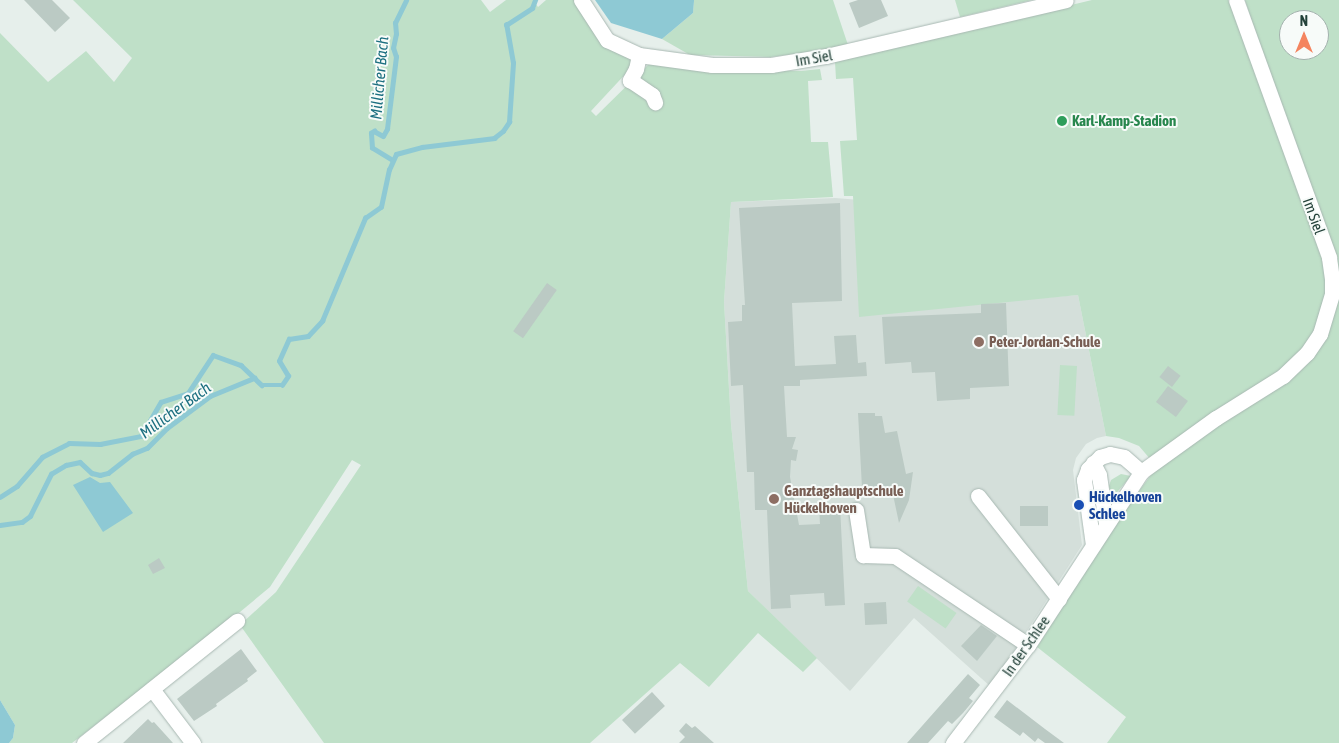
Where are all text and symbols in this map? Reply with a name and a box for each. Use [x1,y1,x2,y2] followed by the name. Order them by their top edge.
[1279,10,1329,60] north arrow
[1300,13,1308,29] text: N
[366,36,392,120] water label: Millicher Bach
[794,46,834,70] street label: Im Siel
[1072,112,1176,130] place label: Karl-Kamp-Stadion
[1056,115,1068,127] marker: Karl-Kamp-Stadion
[1299,195,1329,237] street label: Im Siel
[989,333,1101,351] place label: Peter-Jordan-Schule
[973,336,985,348] marker: Peter-Jordan-Schule
[136,378,214,442] water label: Millicher Bach
[784,481,904,516] place label: Ganztagshauptschule Hückelhoven
[1089,487,1162,522] place label: Hückelhoven Schlee
[768,493,780,505] marker: Ganztagshauptschule Hückelhoven
[1073,499,1085,511] marker: Hückelhoven Schlee
[999,612,1053,680] street label: In der Schlee

